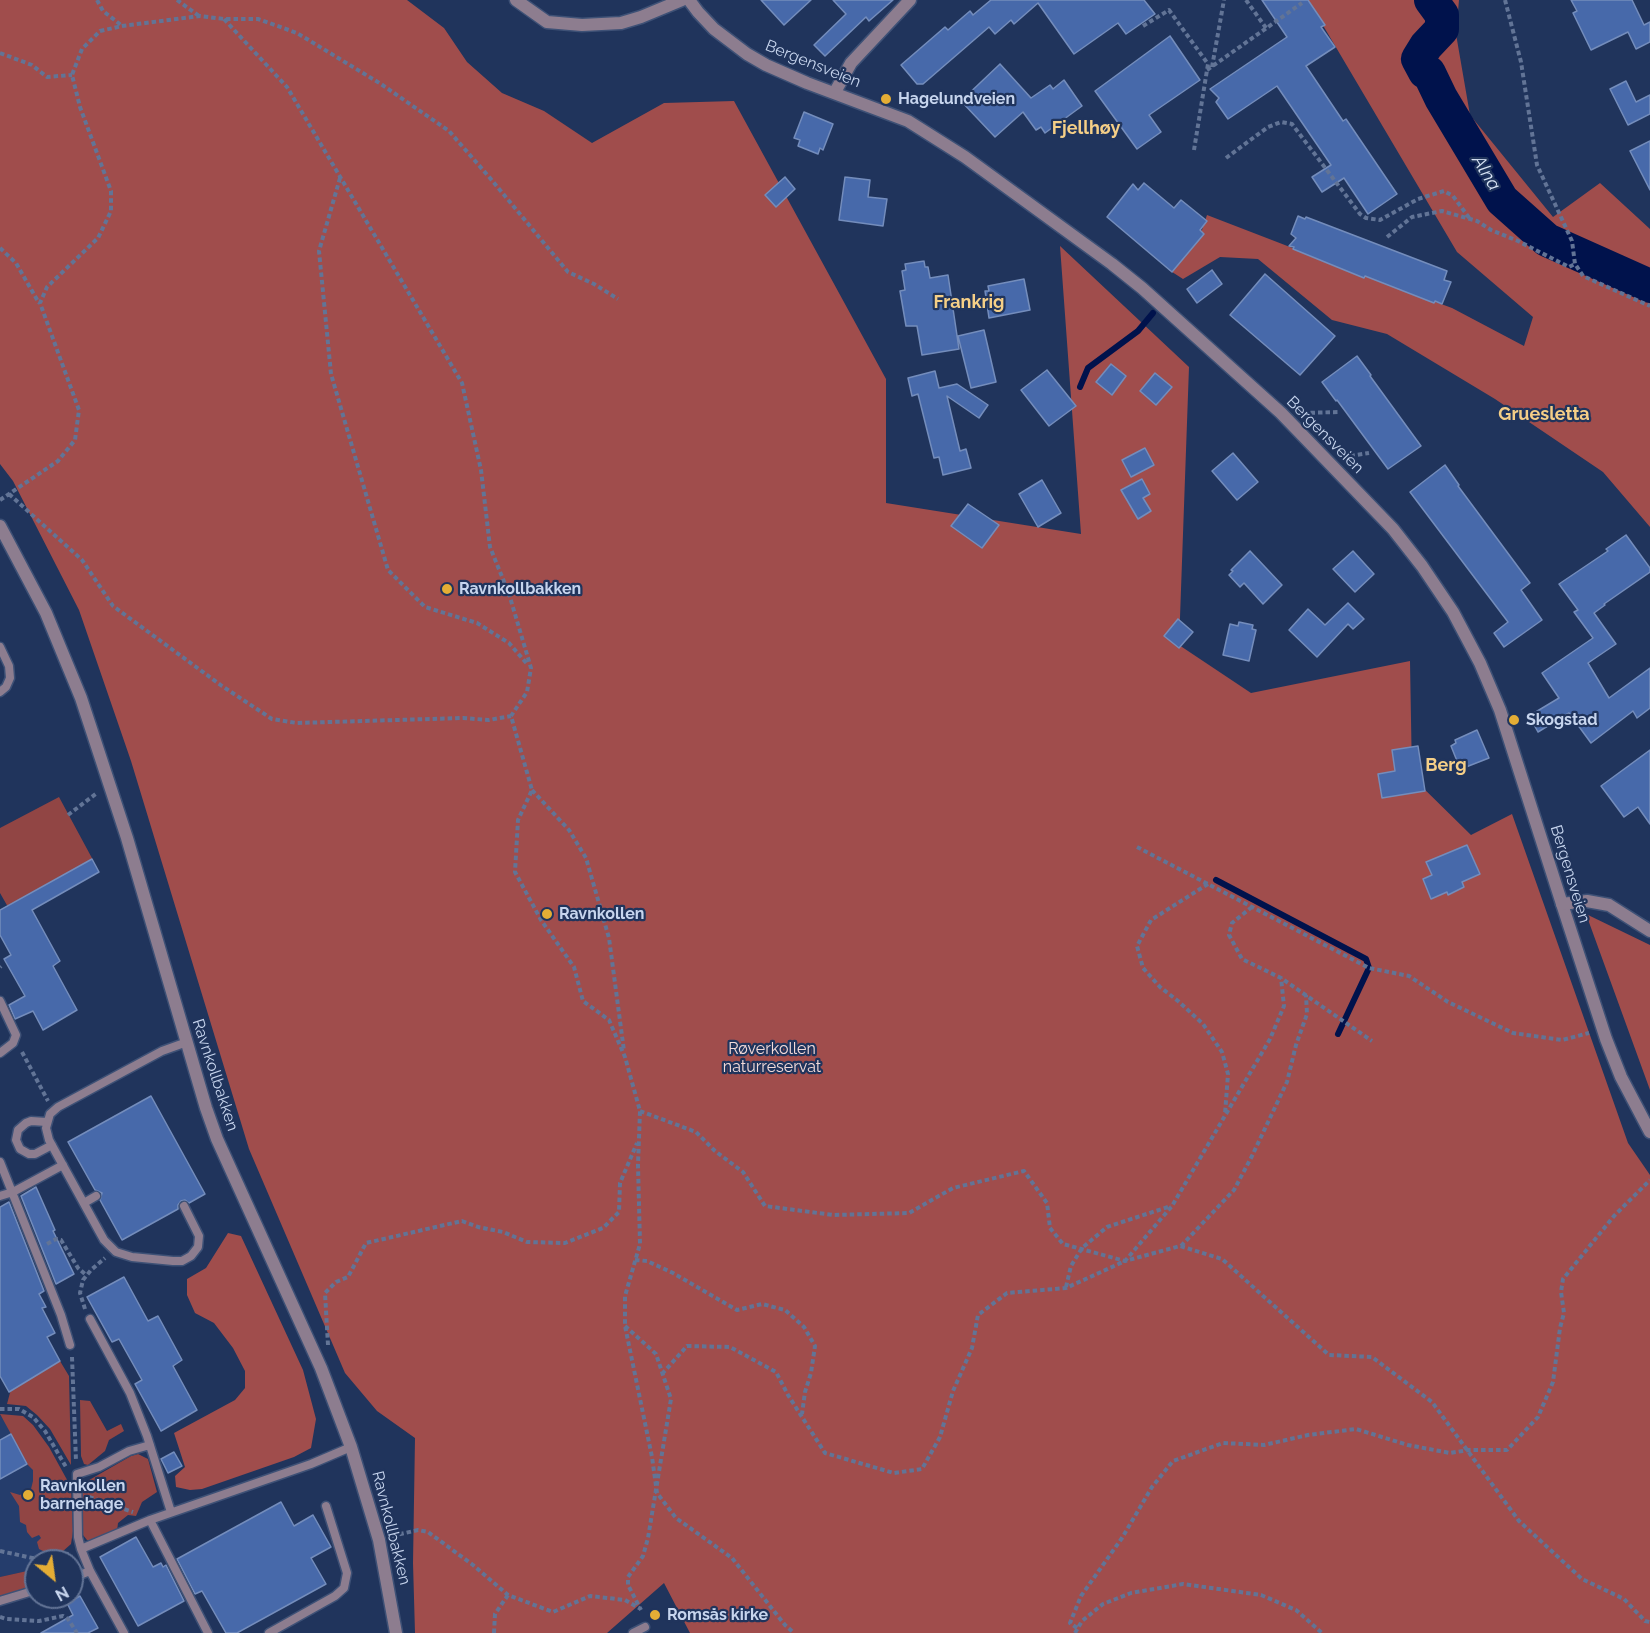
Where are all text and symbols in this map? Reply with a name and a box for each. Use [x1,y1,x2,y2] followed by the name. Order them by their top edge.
[762,36,864,92] street label: Bergensveien
[898,89,1015,109] place label: Hagelundveien
[879,92,893,106] marker: Hagelundveien
[1052,118,1120,140] district label: Fjellhøy
[1467,151,1505,195] water label: Alna
[933,292,1005,314] district label: Frankrig
[1282,392,1368,478] street label: Bergensveien
[1498,404,1590,426] district label: Gruesletta
[459,579,581,599] place label: Ravnkollbakken
[440,582,454,596] marker: Ravnkollbakken
[1526,710,1598,730] place label: Skogstad
[1507,713,1521,727] marker: Skogstad
[1425,755,1467,777] district label: Berg
[1546,823,1594,925] street label: Bergensveien
[559,904,644,924] place label: Ravnkollen
[540,907,554,921] marker: Ravnkollen
[188,1017,242,1133] street label: Ravnkollbakken
[723,1039,821,1077] park label: Røverkollen naturreservat
[368,1469,414,1587] street label: Ravnkollbakken
[40,1476,125,1514] place label: Ravnkollen barnehage
[21,1488,35,1502] marker: Ravnkollen barnehage
[24,1549,84,1609] north arrow
[52,1582,72,1605] text: N
[667,1605,768,1625] place label: Romsås kirke
[648,1608,662,1622] marker: Romsås kirke

